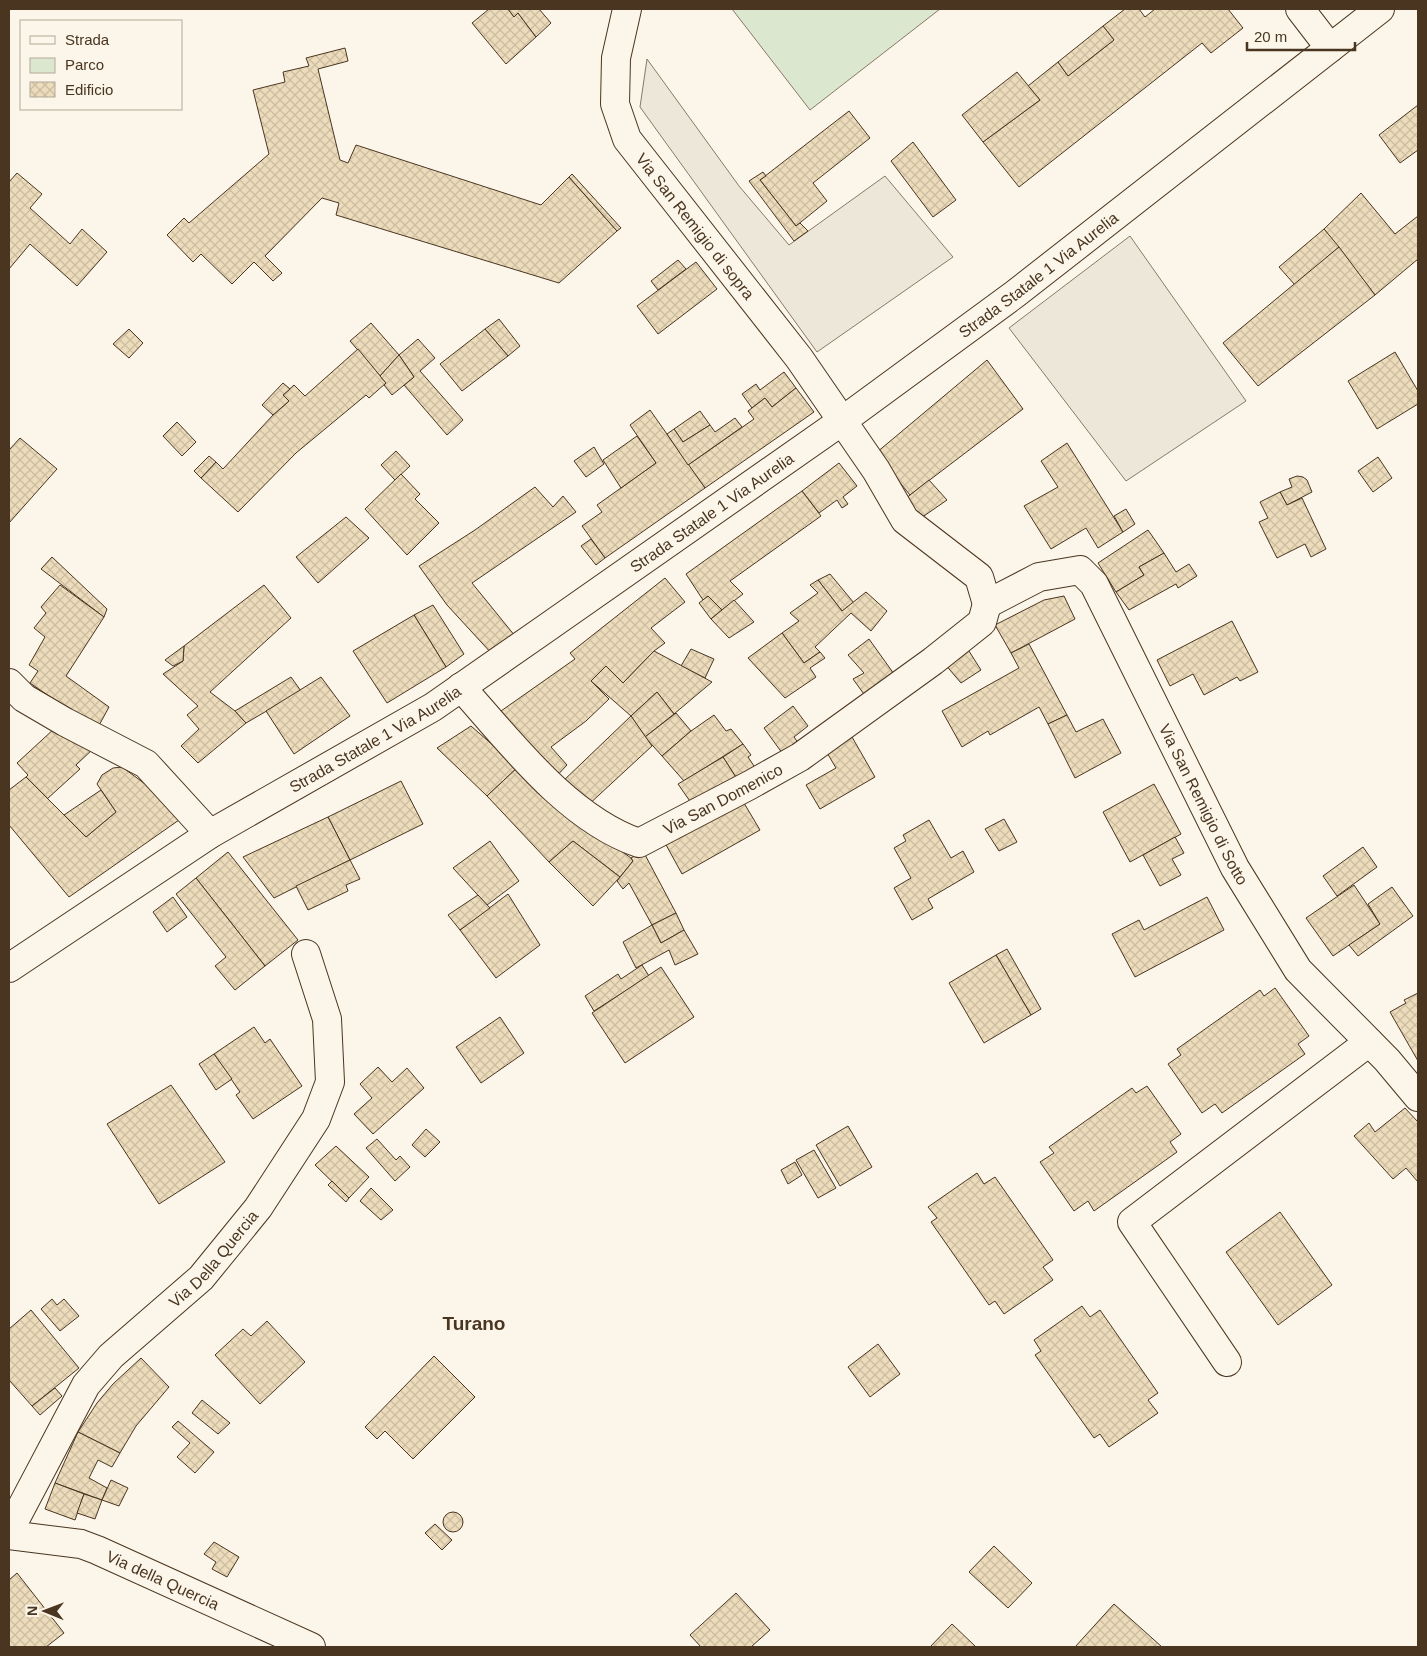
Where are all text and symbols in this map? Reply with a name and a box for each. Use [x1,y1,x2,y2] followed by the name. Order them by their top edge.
[20,20,182,110] legend
[1247,20,1354,52] scale bar
[1254,28,1287,45] text: 20 m
[65,31,110,48] text: Strada
[65,56,104,73] text: Parco
[65,81,113,98] text: Edificio
[633,150,758,302] street label: Via San Remigio di sopra
[955,209,1121,341] street label: Strada Statale 1 Via Aurelia
[627,449,797,575] street label: Strada Statale 1 Via Aurelia
[286,682,464,796] street label: Strada Statale 1 Via Aurelia
[1156,721,1252,888] street label: Via San Remigio di Sotto
[660,760,785,837] street label: Via San Domenico
[166,1207,261,1310] street label: Via Della Quercia
[443,1313,505,1334] district label: Turano
[104,1547,222,1613] street label: Via della Quercia
[20,1586,70,1636] north arrow
[24,1606,40,1616] text: N

